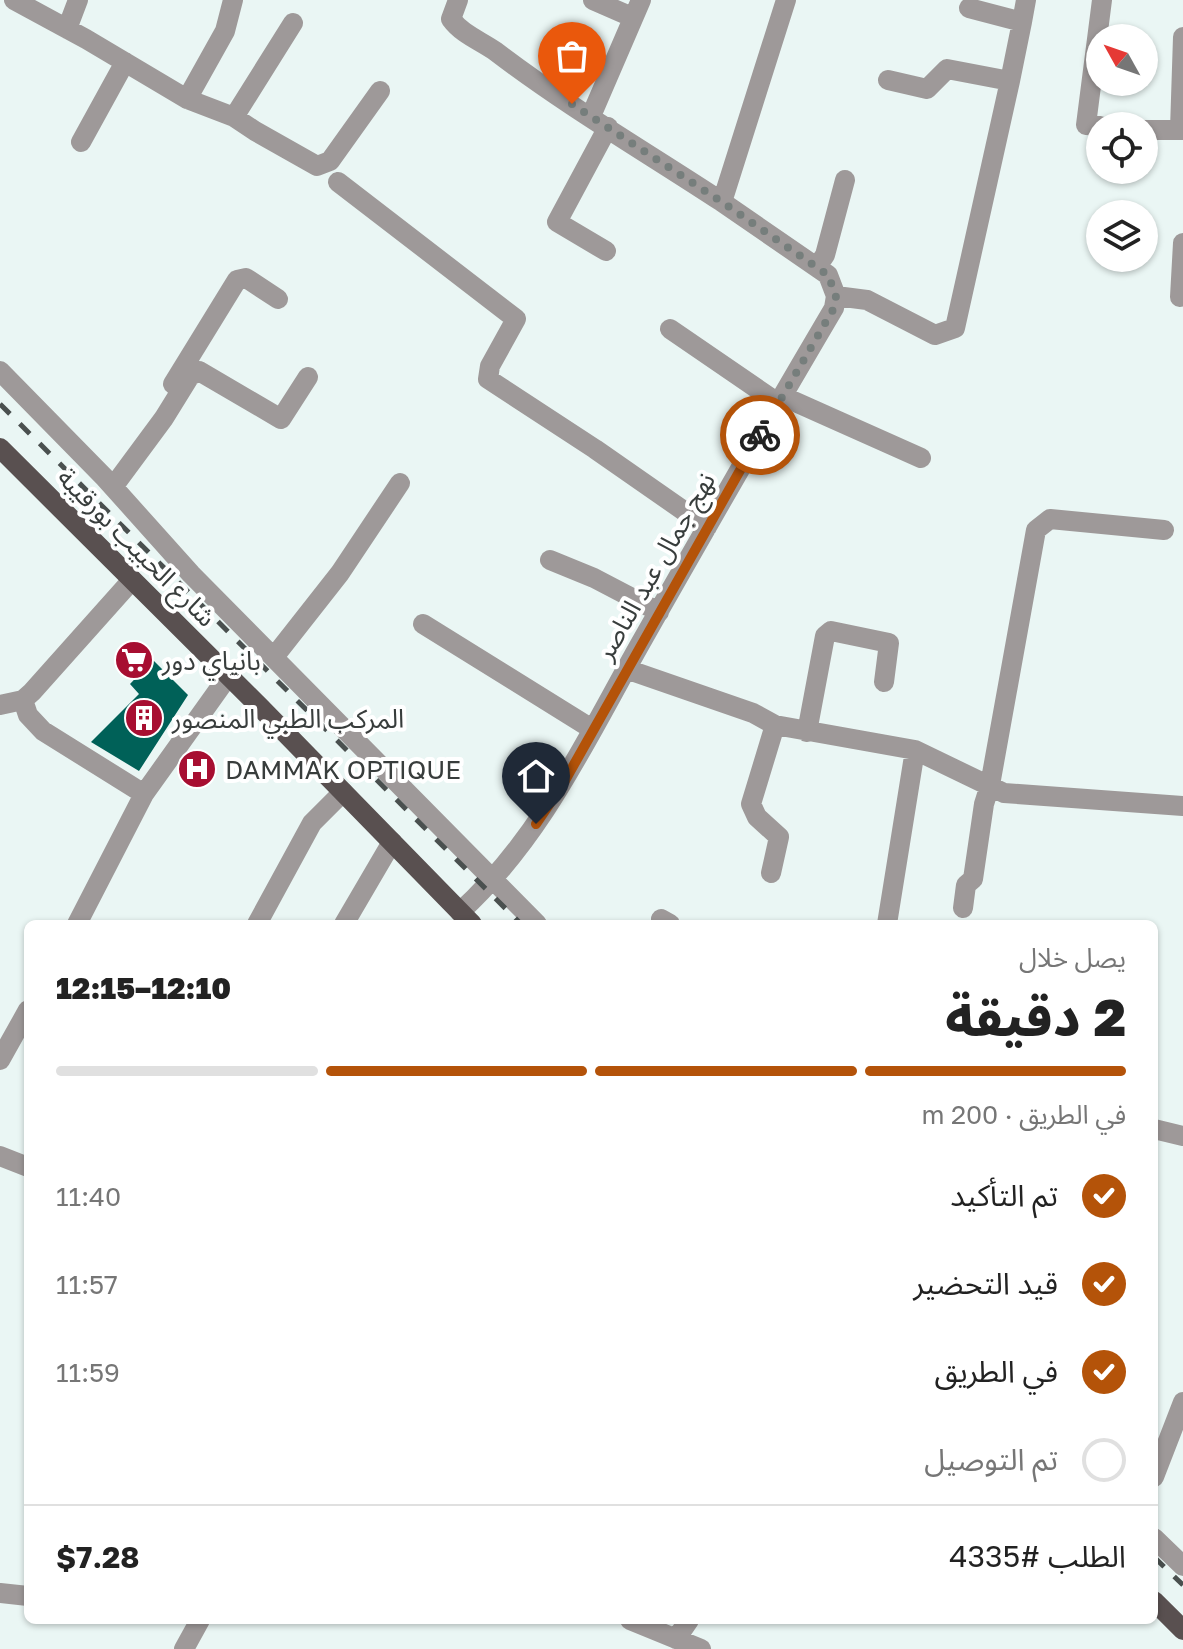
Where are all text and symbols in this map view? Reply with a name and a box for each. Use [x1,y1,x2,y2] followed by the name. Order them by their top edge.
[538,22,606,104] pin
[1086,24,1158,96] north arrow
[1086,24,1158,272] map controls
[550,34,594,78] icon: bag
[1086,112,1158,184] button: locate
[1086,200,1158,272] button: layers
[720,395,800,475] courier
[738,413,782,457] icon: bike
[49,461,223,635] street label: شارع الحبيب بورقيبة
[588,467,726,669] street label: نهج جمال عبد الناصر
[113,639,155,681] supermarket icon: بانياي دور
[161,645,261,681] place label: بانياي دور
[123,697,165,739] building icon: المركب الطبي المنصور
[171,703,404,739] place label: المركب الطبي المنصور
[502,742,570,824] pin
[176,748,218,790] hospital icon: DAMMAK OPTIQUE
[225,754,461,785] place label: DAMMAK OPTIQUE
[514,754,558,798] icon: home
[1019,942,1126,973] text: يصل خلال
[56,970,231,1006] text: 12:10–12:15
[945,985,1126,1047] text: 2 دقيقة
[921,1099,1126,1130] text: في الطريق · 200 m
[1082,1174,1126,1218] icon: check
[950,1177,1058,1213] text: تم التأكيد
[56,1181,121,1212] text: 11:40
[1082,1262,1126,1306] icon: check
[913,1265,1058,1301] text: قيد التحضير
[56,1269,118,1300] text: 11:57
[1082,1350,1126,1394] icon: check
[935,1353,1058,1389] text: في الطريق
[56,1357,120,1388] text: 11:59
[924,1441,1058,1477] text: تم التوصيل
[949,1538,1126,1574] text: الطلب #4335
[56,1539,140,1575] text: $7.28

